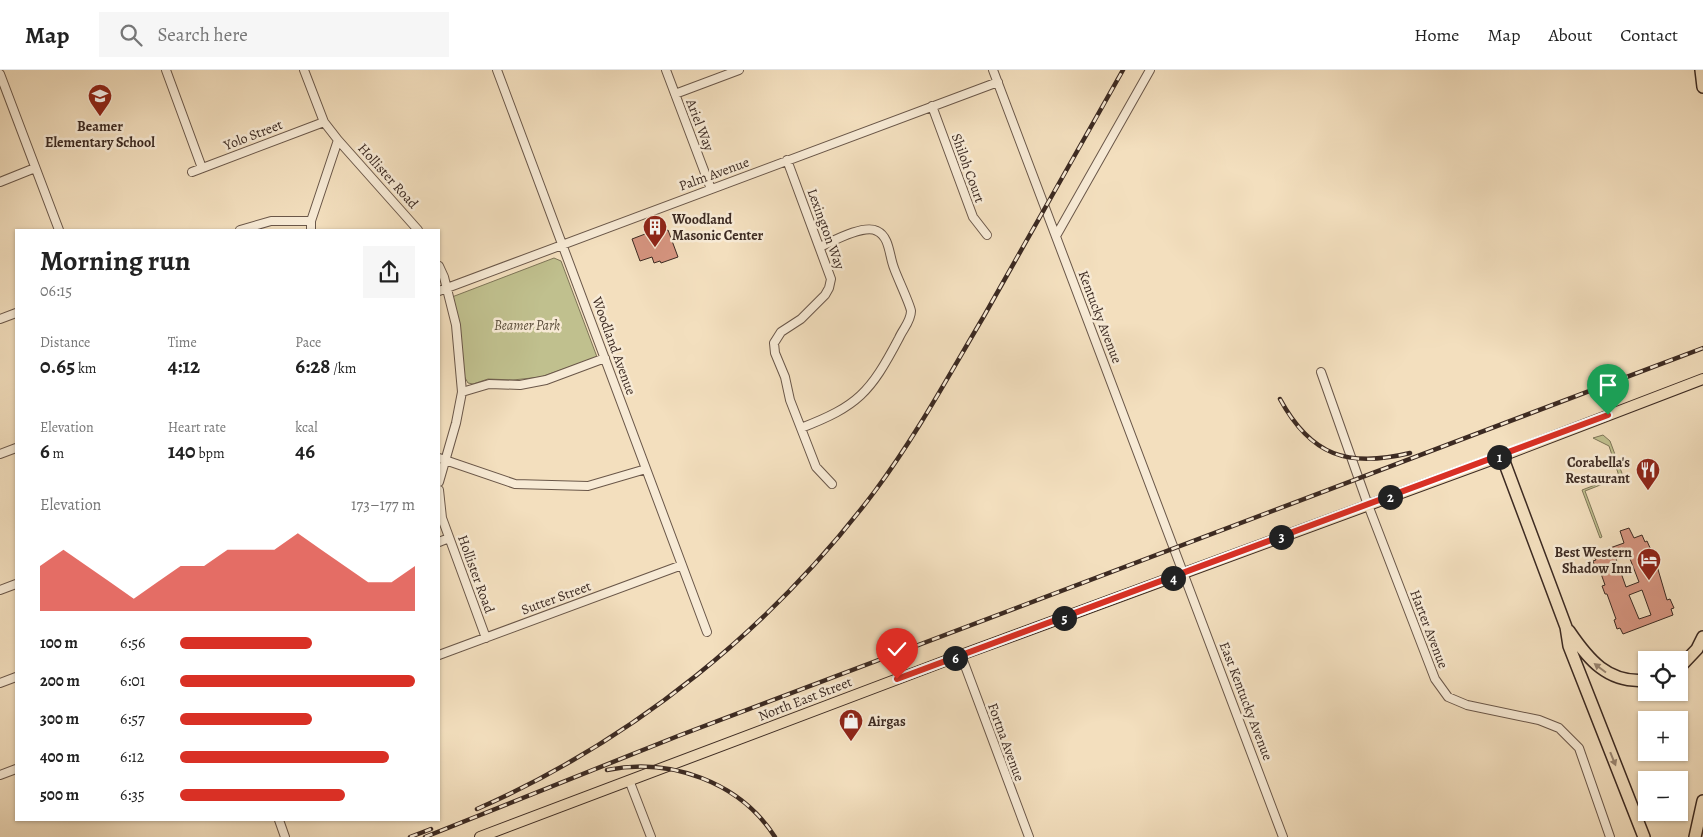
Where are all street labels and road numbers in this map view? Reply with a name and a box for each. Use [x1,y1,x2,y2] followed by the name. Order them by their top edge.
[681,95,719,154] street label: Ariel Way
[220,115,285,155] street label: Yolo Street
[947,131,989,206] street label: Shiloh Court
[354,139,423,213] street label: Hollister Road
[676,153,752,195] street label: Palm Avenue
[803,186,850,273] street label: Lexington Way
[1074,268,1126,366] street label: Kentucky Avenue
[587,293,641,398] street label: Woodland Avenue
[453,532,499,616] street label: Hollister Road
[518,576,594,619] street label: Sutter Street
[1405,587,1453,671] street label: Harter Avenue
[1215,639,1277,763] street label: East Kentucky Avenue
[755,672,855,726] street label: North East Street
[983,700,1029,784] street label: Fortna Avenue

